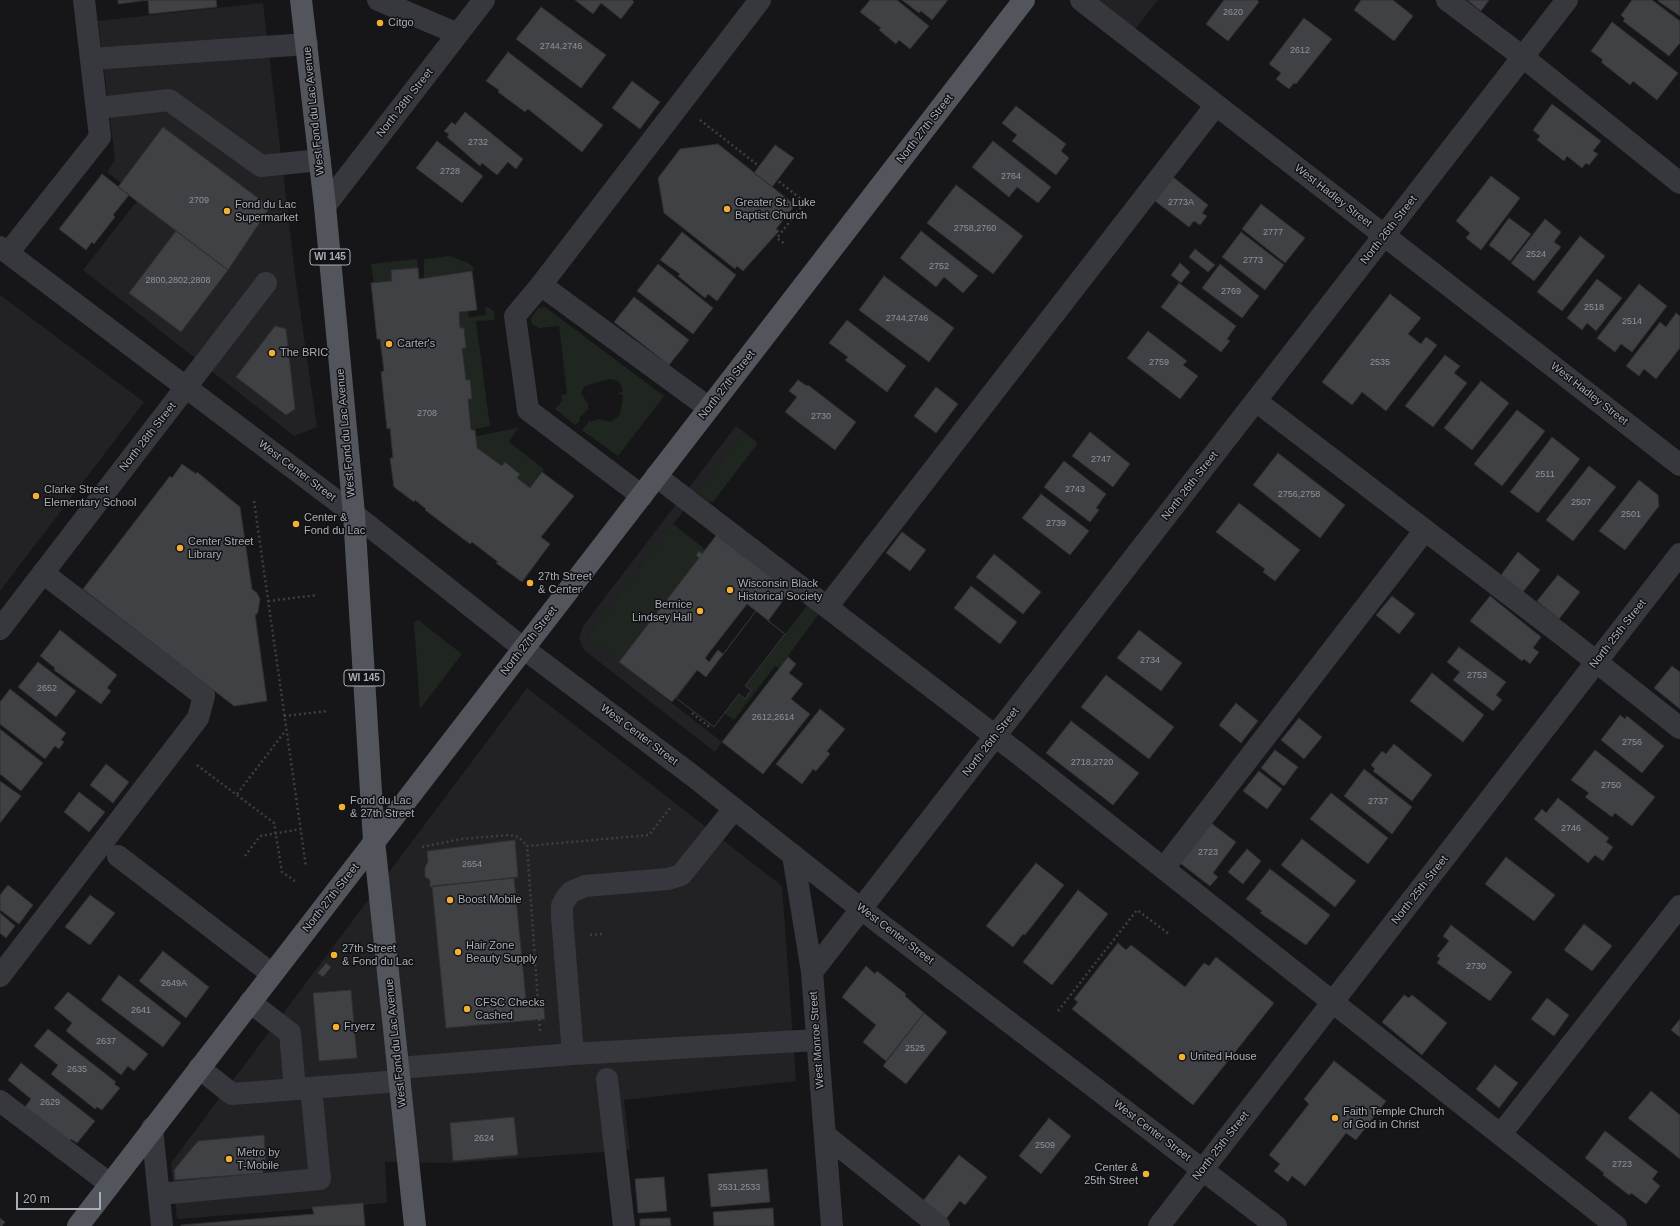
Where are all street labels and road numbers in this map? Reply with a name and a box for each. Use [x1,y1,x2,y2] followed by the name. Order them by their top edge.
[301,46,327,176] street label: West Fond du Lac Avenue
[374,66,436,140] street label: North 28th Street
[894,92,956,166] street label: North 27th Street
[1292,162,1374,230] street label: West Hadley Street
[1358,193,1420,267] street label: North 26th Street
[310,249,350,265] road number: WI 145
[696,348,758,422] street label: North 27th Street
[1548,360,1630,428] street label: West Hadley Street
[334,368,358,498] street label: West Fond du Lac Avenue
[117,400,179,474] street label: North 28th Street
[256,438,338,504] street label: West Center Street
[1159,449,1221,523] street label: North 26th Street
[1587,597,1649,671] street label: North 25th Street
[498,604,560,678] street label: North 27th Street
[344,670,384,686] road number: WI 145
[598,702,680,768] street label: West Center Street
[960,705,1022,779] street label: North 26th Street
[1389,853,1451,927] street label: North 25th Street
[300,861,362,935] street label: North 27th Street
[854,901,936,967] street label: West Center Street
[383,978,409,1108] street label: West Fond du Lac Avenue
[807,991,827,1089] street label: West Monroe Street
[1111,1098,1193,1164] street label: West Center Street
[1190,1109,1252,1183] street label: North 25th Street

